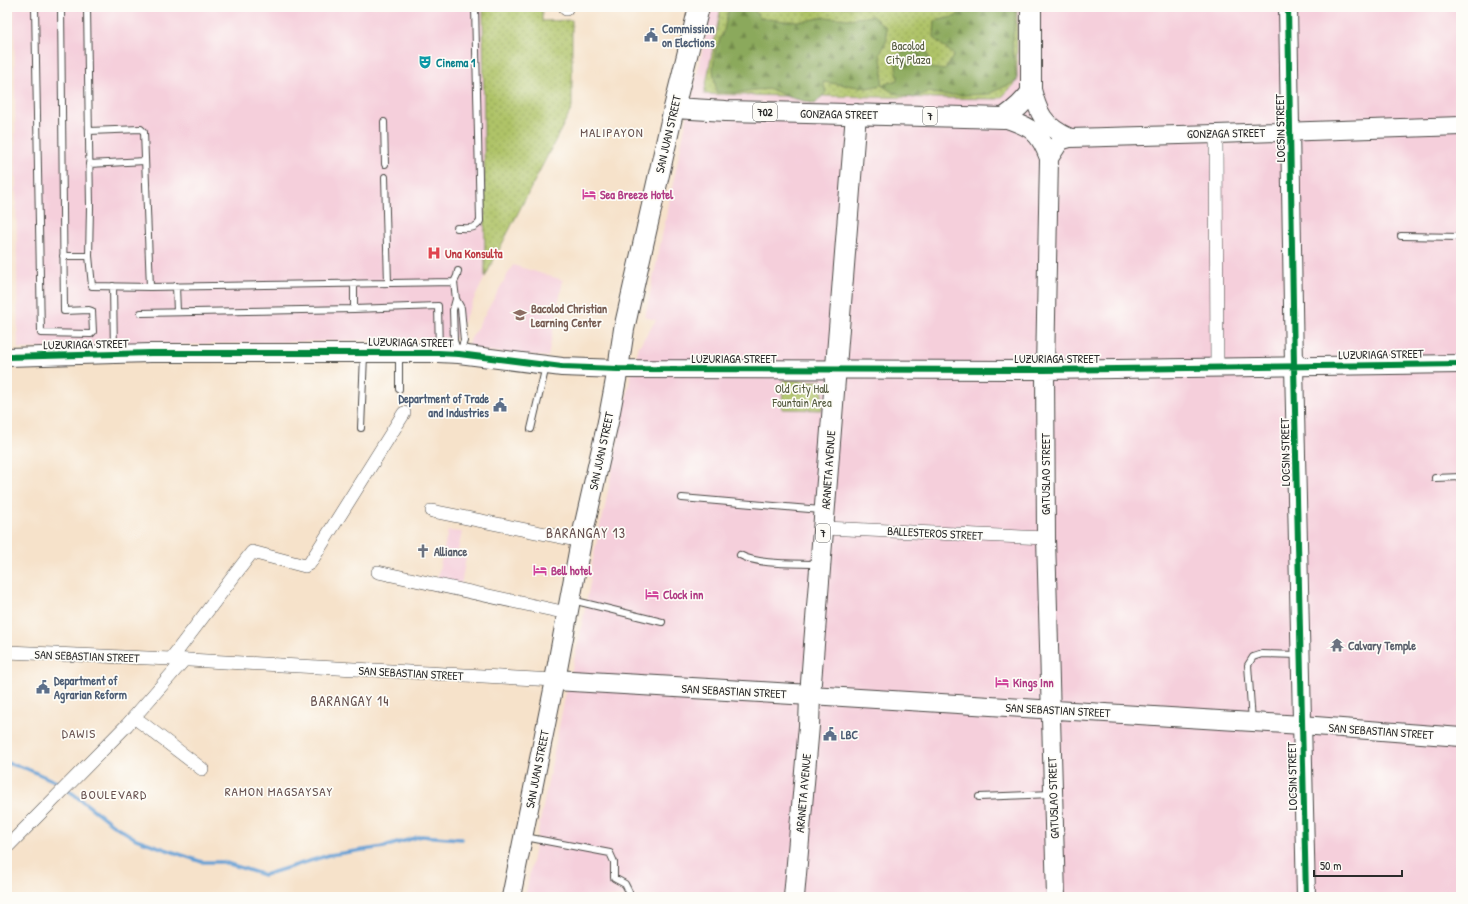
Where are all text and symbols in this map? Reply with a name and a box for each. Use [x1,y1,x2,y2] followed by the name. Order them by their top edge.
[662,20,715,51] place label: Commission on Elections
[643,27,659,43] public building icon: Commission on Elections
[886,37,931,68] park label: Bacolod City Plaza
[417,54,433,70] theatre icon: Cinema 1
[436,54,476,71] place label: Cinema 1
[651,93,685,175] street label: SAN JUAN STREET
[1271,93,1289,162] street label: LOCSIN STREET
[753,103,777,121] road number: 702
[800,105,878,123] street label: GONZAGA STREET
[923,107,937,125] road number: 7
[580,123,644,141] district label: MALIPAYON
[1187,124,1265,142] street label: GONZAGA STREET
[581,186,597,202] hotel icon: Sea Breeze Hotel
[600,186,674,203] place label: Sea Breeze Hotel
[426,245,442,261] hospital icon: Una Konsulta
[445,245,503,262] place label: Una Konsulta
[531,300,608,332] place label: Bacolod Christian Learning Center
[512,307,528,323] school or university icon: Bacolod Christian Learning Center
[368,333,454,351] street label: LUZURIAGA STREET
[43,335,129,353] street label: LUZURIAGA STREET
[1338,345,1424,363] street label: LUZURIAGA STREET
[691,350,777,367] street label: LUZURIAGA STREET
[1014,350,1100,367] street label: LUZURIAGA STREET
[771,380,832,411] park label: Old City Hall Fountain Area
[398,390,489,421] place label: Department of Trade and Industries
[492,397,508,413] public building icon: Department of Trade and Industries
[584,410,618,492] street label: SAN JUAN STREET
[1276,417,1294,486] street label: LOCSIN STREET
[817,429,839,510] street label: ARANETA AVENUE
[1037,433,1054,515] street label: GATUSLAO STREET
[887,522,984,544] street label: BALLESTEROS STREET
[546,523,626,542] district label: BARANGAY 13
[816,524,830,542] road number: 7
[415,543,431,559] church icon: Alliance
[434,543,468,560] place label: Alliance
[532,562,548,578] hotel icon: Bell hotel
[551,562,593,579] place label: Bell hotel
[644,586,660,602] hotel icon: Clock inn
[663,586,704,603] place label: Clock inn
[1329,637,1345,653] temple icon: Calvary Temple
[1348,637,1416,655] place label: Calvary Temple
[34,646,140,666] street label: SAN SEBASTIAN STREET
[358,662,464,684] street label: SAN SEBASTIAN STREET
[54,672,127,704] place label: Department of Agrarian Reform
[994,674,1010,690] hotel icon: Kings Inn
[1013,674,1054,692] place label: Kings Inn
[35,679,51,695] public building icon: Department of Agrarian Reform
[681,680,787,702] street label: SAN SEBASTIAN STREET
[311,691,389,710] district label: BARANGAY 14
[1005,699,1111,721] street label: SAN SEBASTIAN STREET
[1328,719,1434,743] street label: SAN SEBASTIAN STREET
[62,724,96,742] district label: DAWIS
[822,726,838,742] public building icon: LBC
[841,726,859,743] place label: LBC
[521,728,553,810] street label: SAN JUAN STREET
[1283,741,1301,810] street label: LOCSIN STREET
[791,752,815,833] street label: ARANETA AVENUE
[1043,756,1063,839] street label: GATUSLAO STREET
[225,782,333,800] district label: RAMON MAGSAYSAY
[81,785,147,803] district label: BOULEVARD
[1314,852,1402,878] scale bar
[1320,857,1341,874] text: 50 m

